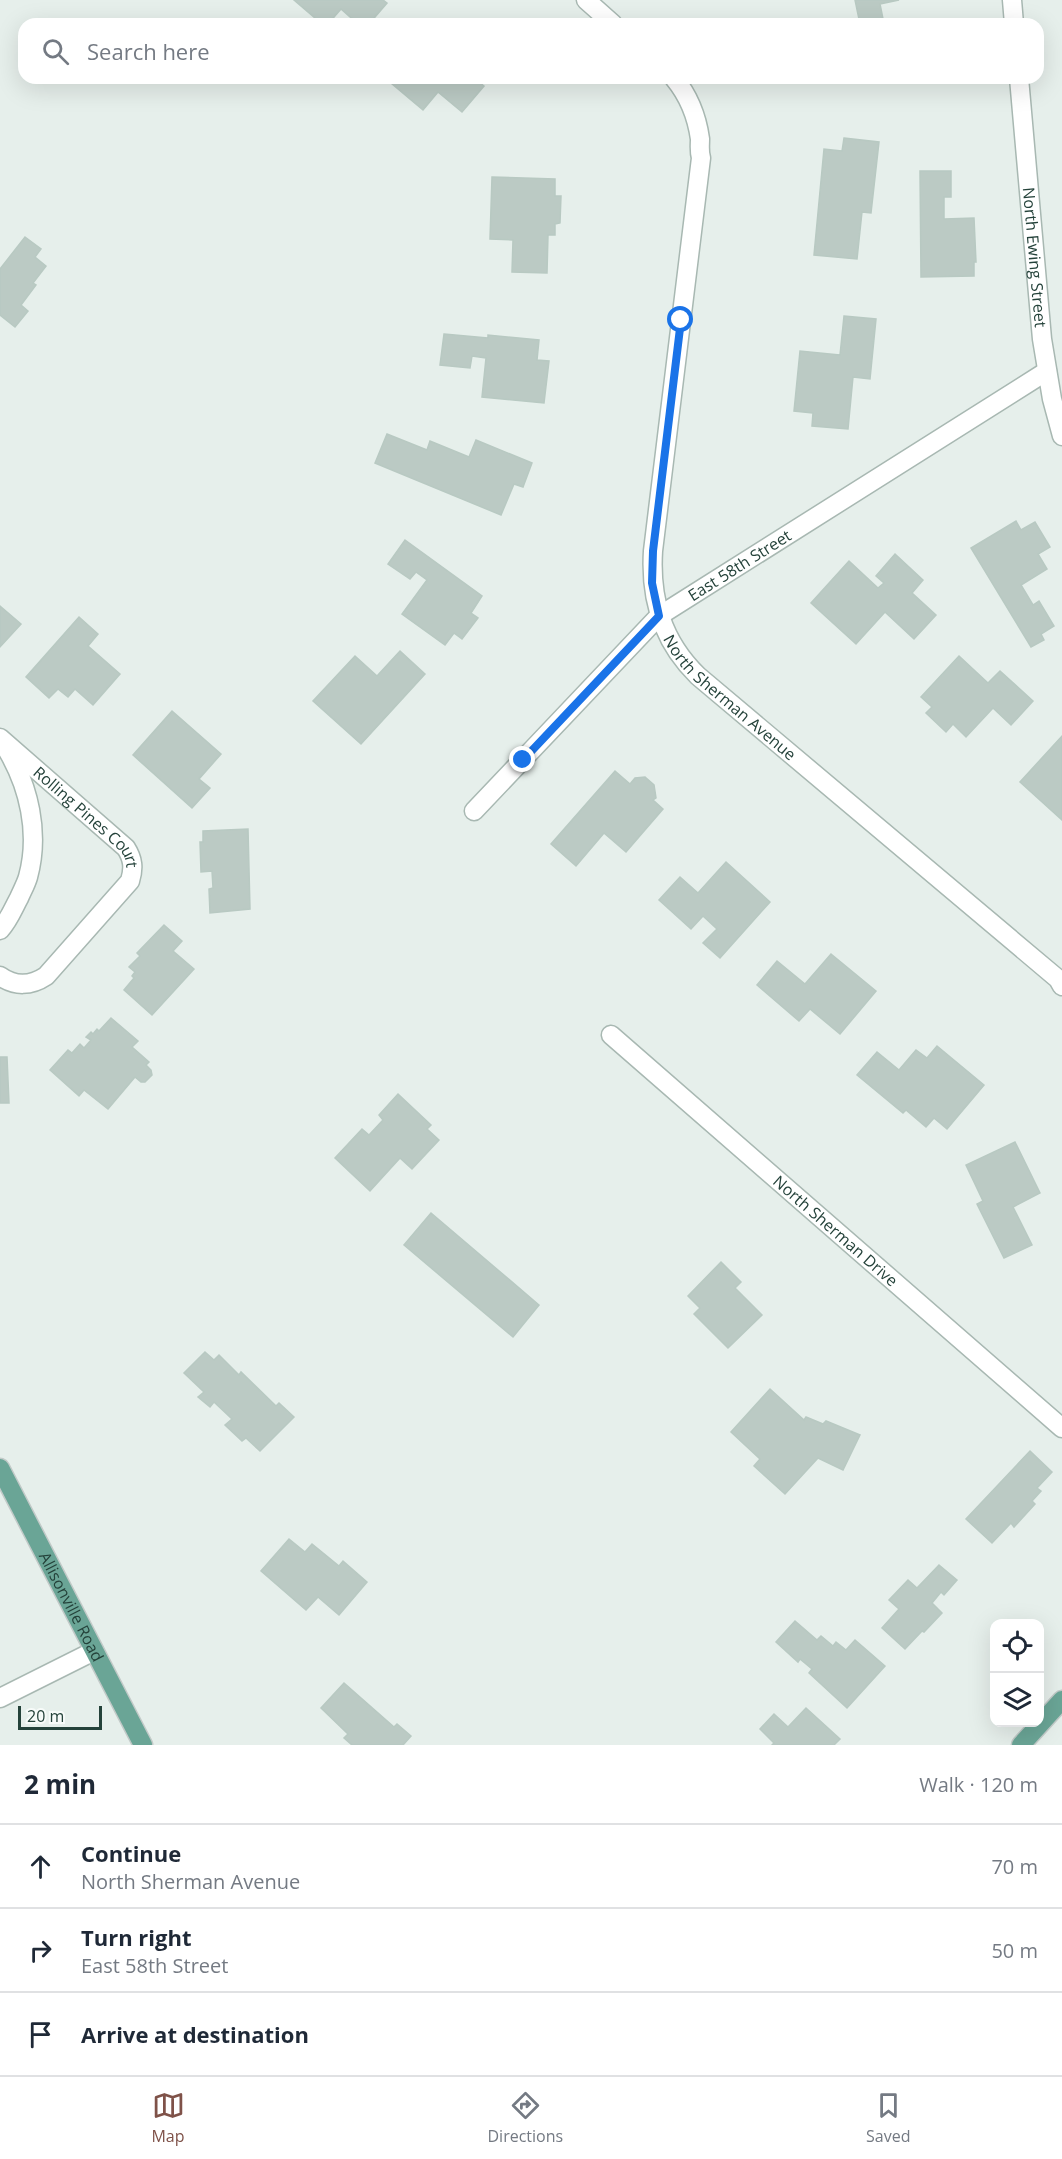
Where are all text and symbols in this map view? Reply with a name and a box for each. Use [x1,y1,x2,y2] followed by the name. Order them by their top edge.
[18,18,1044,84] search box
[39,35,72,68] icon: search
[87,36,210,66] text: Search here
[1018,186,1052,329] street label: North Ewing Street
[667,306,693,332] route start
[684,524,795,606] street label: East 58th Street
[658,631,801,765] street label: North Sherman Avenue
[509,746,535,772] route end
[29,761,143,869] street label: Rolling Pines Court
[769,1170,903,1291] street label: North Sherman Drive
[34,1548,109,1665] street label: Allisonville Road
[990,1619,1044,1727] map controls
[990,1619,1044,1673] button: locate
[990,1673,1044,1727] button: layers
[18,1703,102,1730] scale bar
[27,1705,64,1727] text: 20 m
[24,1766,96,1802] text: 2 min
[919,1771,1038,1798] text: Walk · 120 m
[81,1838,181,1868] text: Continue
[24,1850,57,1883] icon: ahead
[991,1853,1038,1880] text: 70 m
[81,1868,300,1895] text: North Sherman Avenue
[81,1922,192,1952] text: Turn right
[24,1934,57,1967] icon: right
[991,1937,1038,1964] text: 50 m
[81,1952,228,1979] text: East 58th Street
[24,2018,57,2051] icon: arrive
[81,2019,309,2049] text: Arrive at destination
[151,2089,185,2147] tab: Map
[487,2089,563,2147] tab: Directions
[866,2089,911,2147] tab: Saved

